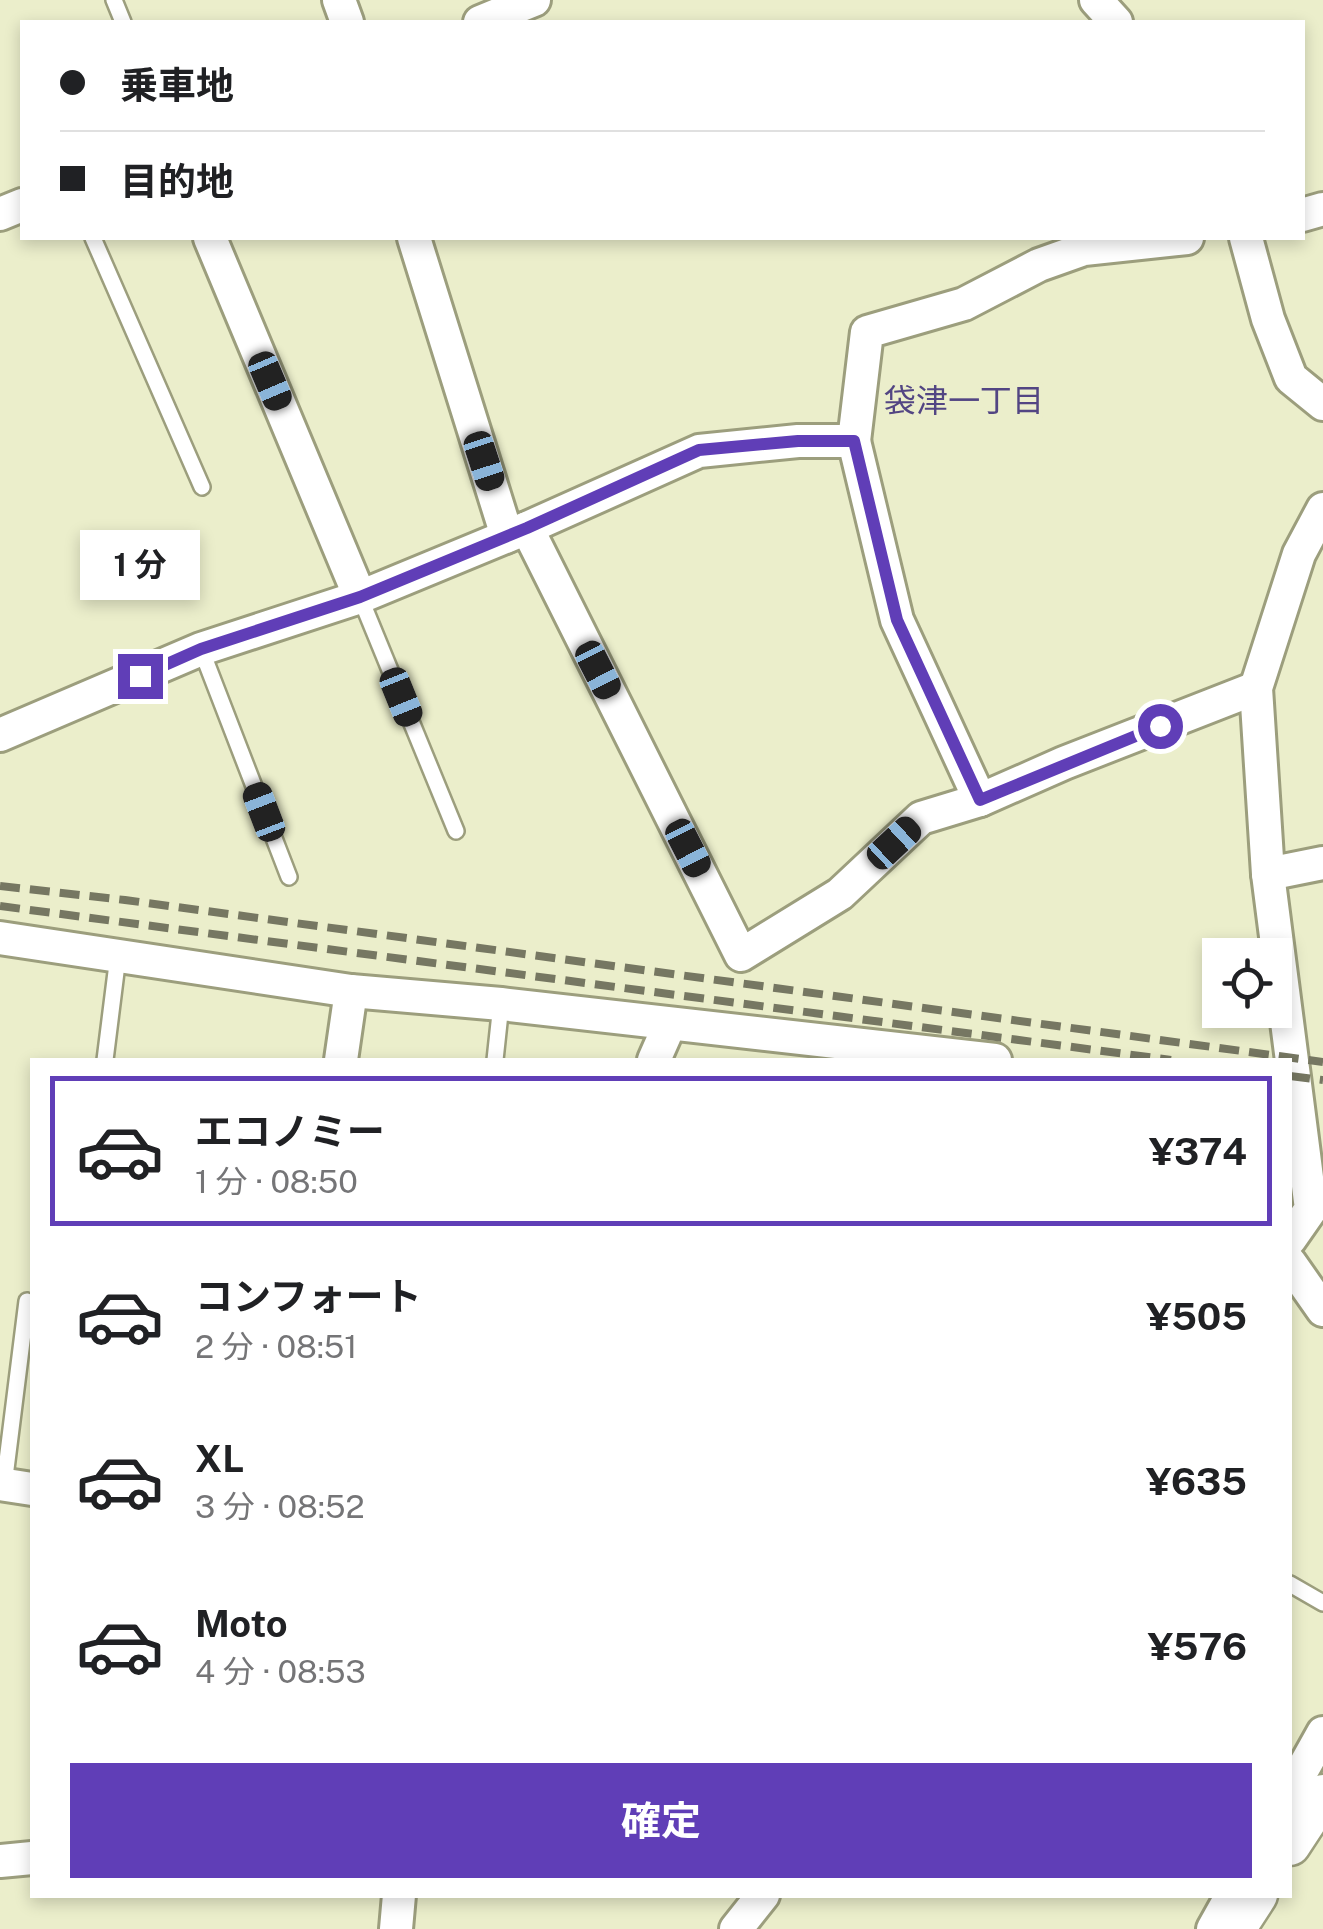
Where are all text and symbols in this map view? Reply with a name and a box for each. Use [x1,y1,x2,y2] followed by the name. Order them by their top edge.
[120,63,234,108] text: 乗車地
[120,159,234,204] text: 目的地
[244,348,296,414] car
[884,382,1044,419] district label: 袋津一丁目
[460,428,508,494] car
[80,531,200,601] callout: 1 分
[114,546,166,583] text: 1 分
[571,636,625,704] car
[118,654,163,699] route end
[376,664,426,730] car
[1138,704,1183,749] route start
[239,779,289,845] car
[862,812,926,874] car
[661,814,715,882] car
[1202,938,1292,1028] map controls
[1202,938,1292,1028] button: locate
[75,1106,165,1196] icon: car
[195,1109,385,1154] text: エコノミー
[1149,1129,1247,1174] text: ¥374
[195,1163,358,1200] text: 1 分 · 08:50
[75,1271,165,1361] icon: car
[195,1274,422,1319] text: コンフォート
[1146,1294,1247,1339] text: ¥505
[195,1328,357,1365] text: 2 分 · 08:51
[75,1436,165,1526] icon: car
[195,1436,244,1481] text: XL
[1146,1459,1247,1504] text: ¥635
[195,1488,365,1525] text: 3 分 · 08:52
[75,1601,165,1691] icon: car
[195,1601,288,1646] text: Moto
[1148,1624,1247,1669] text: ¥576
[195,1653,366,1690] text: 4 分 · 08:53
[70,1763,1252,1878] button: 確定

